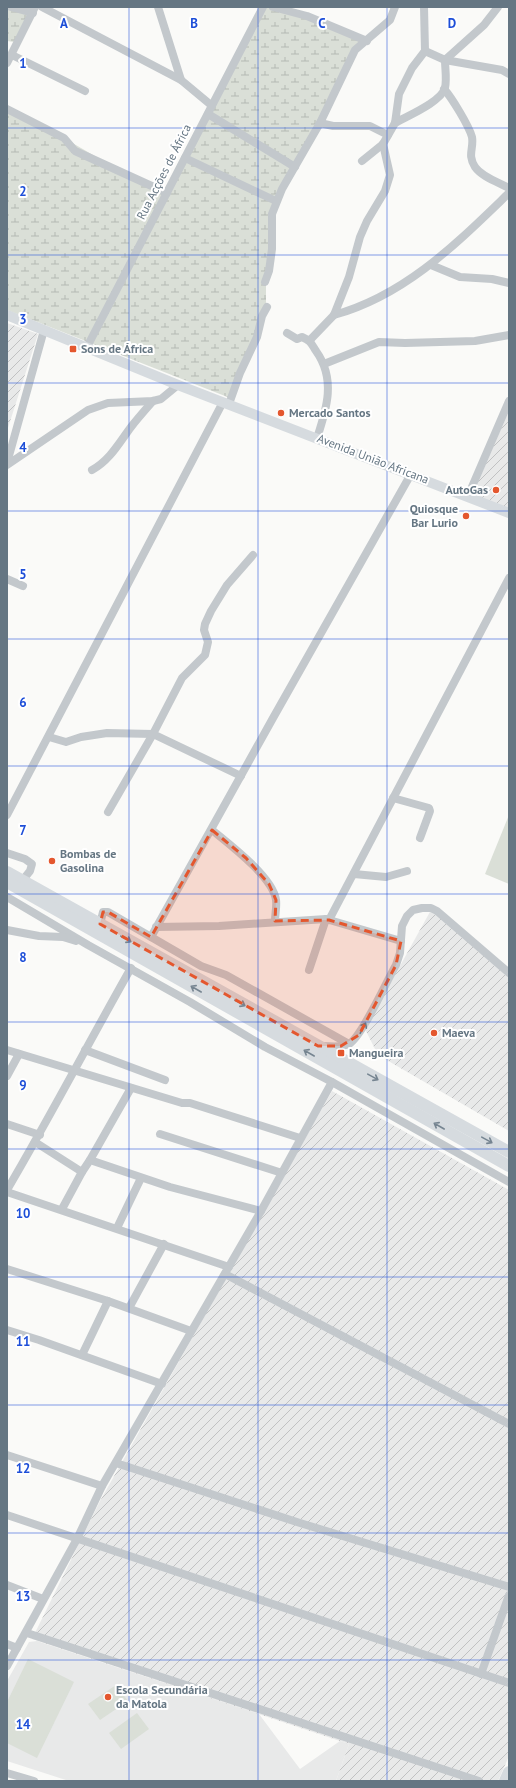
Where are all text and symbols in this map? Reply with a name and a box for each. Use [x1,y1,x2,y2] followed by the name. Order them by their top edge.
[60,15,68,32] text: A
[190,15,198,32] text: B
[318,15,326,32] text: C
[448,15,456,32] text: D
[19,55,27,72] text: 1
[133,122,194,222] street label: Rua Acções de África
[19,183,27,200] text: 2
[19,311,27,328] text: 3
[81,341,153,356] place label: Sons de África
[68,344,78,354] marker: Sons de África
[289,405,371,420] place label: Mercado Santos
[276,408,286,418] marker: Mercado Santos
[315,430,431,487] street label: Avenida União Africana
[19,439,27,456] text: 4
[445,482,488,497] place label: AutoGas
[491,485,501,495] marker: AutoGas
[410,501,459,530] place label: Quiosque Bar Lurio
[461,511,471,521] marker: Quiosque Bar Lurio
[19,566,27,583] text: 5
[19,694,27,711] text: 6
[19,822,27,839] text: 7
[60,846,116,875] place label: Bombas de Gasolina
[47,856,57,866] marker: Bombas de Gasolina
[120,936,132,943] one-way arrow
[19,949,27,966] text: 8
[190,984,202,992] one-way arrow
[234,999,246,1007] one-way arrow
[359,1022,367,1034] one-way arrow
[442,1025,475,1040] place label: Maeva
[429,1028,439,1038] marker: Maeva
[349,1045,404,1060] place label: Mangueira
[336,1048,346,1058] marker: Mangueira
[303,1049,315,1056] one-way arrow
[367,1074,379,1081] one-way arrow
[19,1077,27,1094] text: 9
[433,1122,445,1130] one-way arrow
[481,1136,493,1144] one-way arrow
[16,1205,30,1222] text: 10
[16,1333,30,1350] text: 11
[16,1460,30,1477] text: 12
[16,1588,30,1605] text: 13
[116,1682,208,1711] place label: Escola Secundária da Matola
[103,1692,113,1702] marker: Escola Secundária da Matola
[16,1716,31,1733] text: 14

